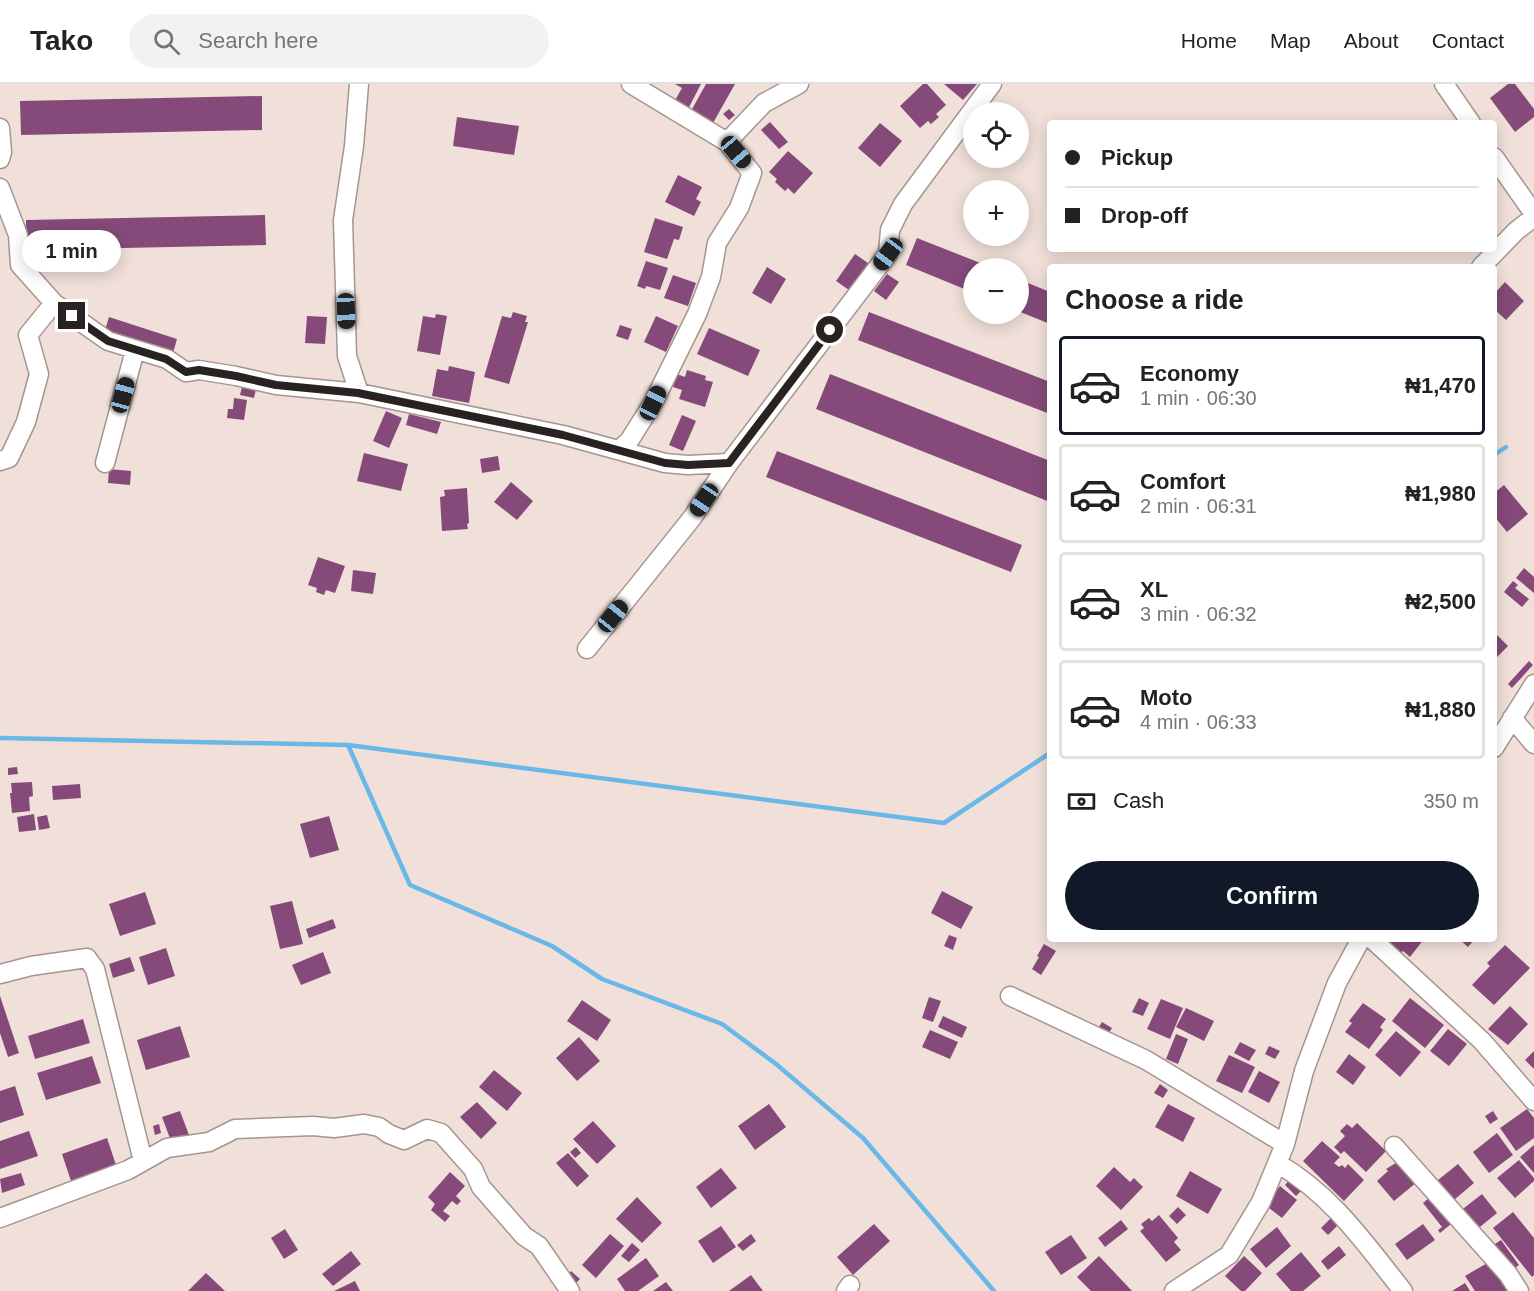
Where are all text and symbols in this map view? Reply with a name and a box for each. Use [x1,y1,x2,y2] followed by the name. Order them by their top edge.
[129,14,549,68] search box
[30,25,93,56] text: Tako
[150,25,183,58] icon: search
[198,28,318,53] text: Search here
[1181,29,1237,52] text: Home
[1270,29,1311,52] text: Map
[1344,29,1399,52] text: About
[1432,29,1504,52] text: Contact
[963,102,1029,324] map controls
[963,102,1029,168] button: locate
[718,132,754,172] car
[1101,145,1173,170] text: Pickup
[963,180,1029,246] button: +
[1101,203,1188,228] text: Drop-off
[22,229,122,271] callout: 1 min
[870,234,906,274] car
[45,240,98,262] text: 1 min
[963,258,1029,324] button: −
[1065,285,1244,315] text: Choose a ride
[336,293,356,329] car
[58,302,85,329] route end
[816,316,843,343] route start
[1068,359,1122,413] icon: car
[1140,361,1239,386] text: Economy
[1405,373,1476,398] text: ₦1,470
[110,375,136,415] car
[637,383,669,423] car
[1140,387,1257,409] text: 1 min · 06:30
[1068,467,1122,521] icon: car
[1140,469,1226,494] text: Comfort
[686,480,722,520] car
[1405,481,1476,506] text: ₦1,980
[1140,495,1257,517] text: 2 min · 06:31
[1068,575,1122,629] icon: car
[1140,577,1168,602] text: XL
[1405,589,1476,614] text: ₦2,500
[595,596,631,636] car
[1140,603,1257,625] text: 3 min · 06:32
[1068,683,1122,737] icon: car
[1140,685,1193,710] text: Moto
[1405,697,1476,722] text: ₦1,880
[1140,711,1257,733] text: 4 min · 06:33
[1065,785,1098,818] icon: cash
[1113,788,1164,813] text: Cash
[1423,790,1479,812] text: 350 m
[1065,861,1479,930] button: Confirm

